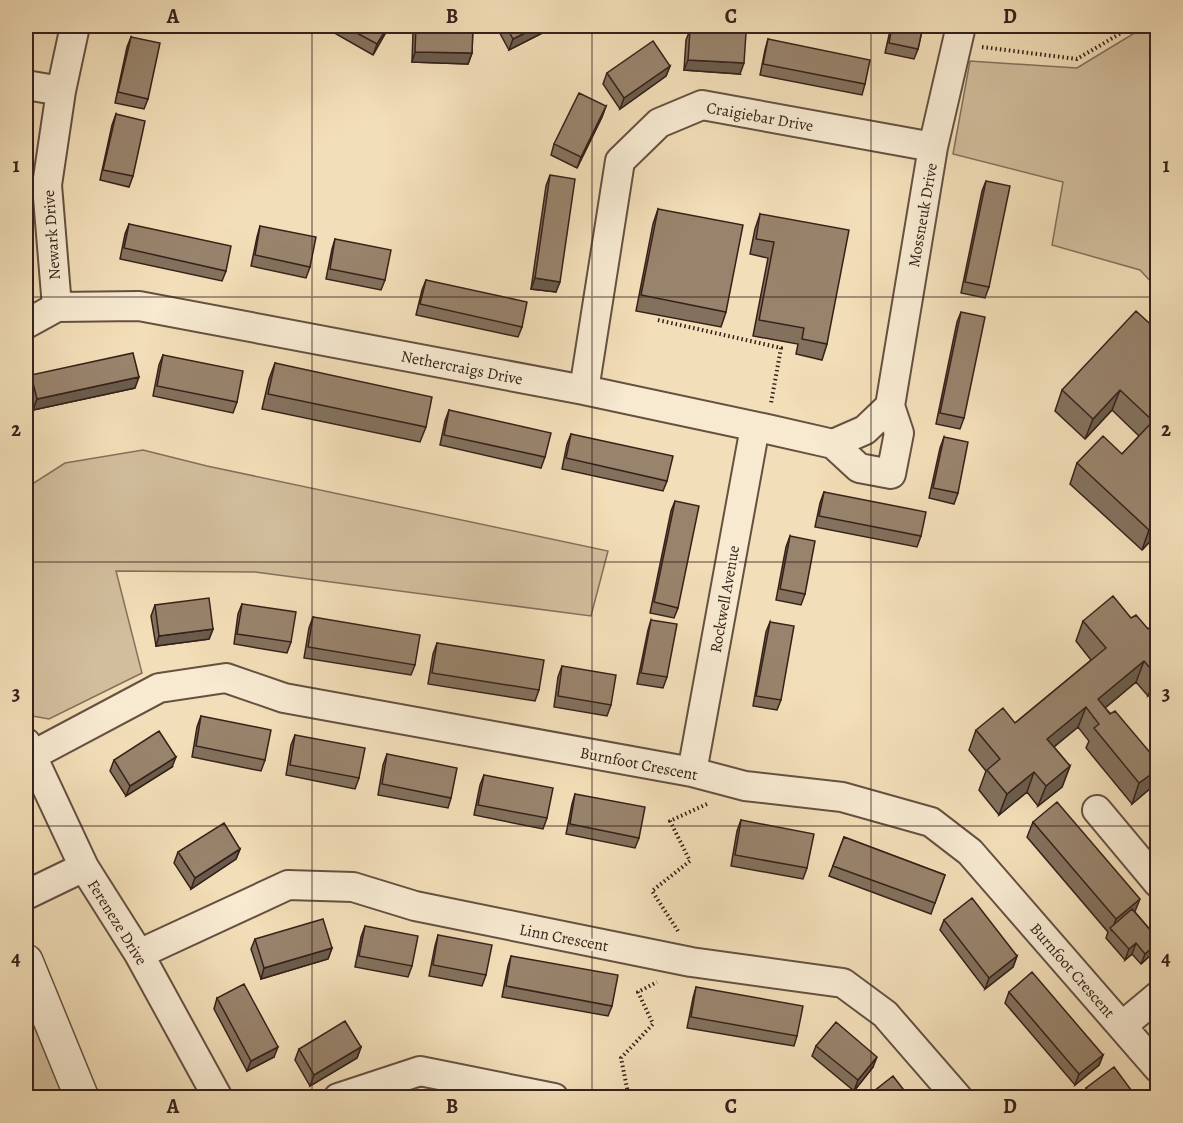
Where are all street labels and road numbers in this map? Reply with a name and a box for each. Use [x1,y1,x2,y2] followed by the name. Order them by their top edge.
[705,97,815,137] street label: Craigiebar Drive
[903,161,943,269] street label: Mossneuk Drive
[38,189,66,281] street label: Newark Drive
[399,345,525,391] street label: Nethercraigs Drive
[705,544,745,655] street label: Rockwell Avenue
[578,742,700,786] street label: Burnfoot Crescent
[82,875,152,970] street label: Fereneze Drive
[1025,918,1120,1023] street label: Burnfoot Crescent
[517,919,610,957] street label: Linn Crescent

